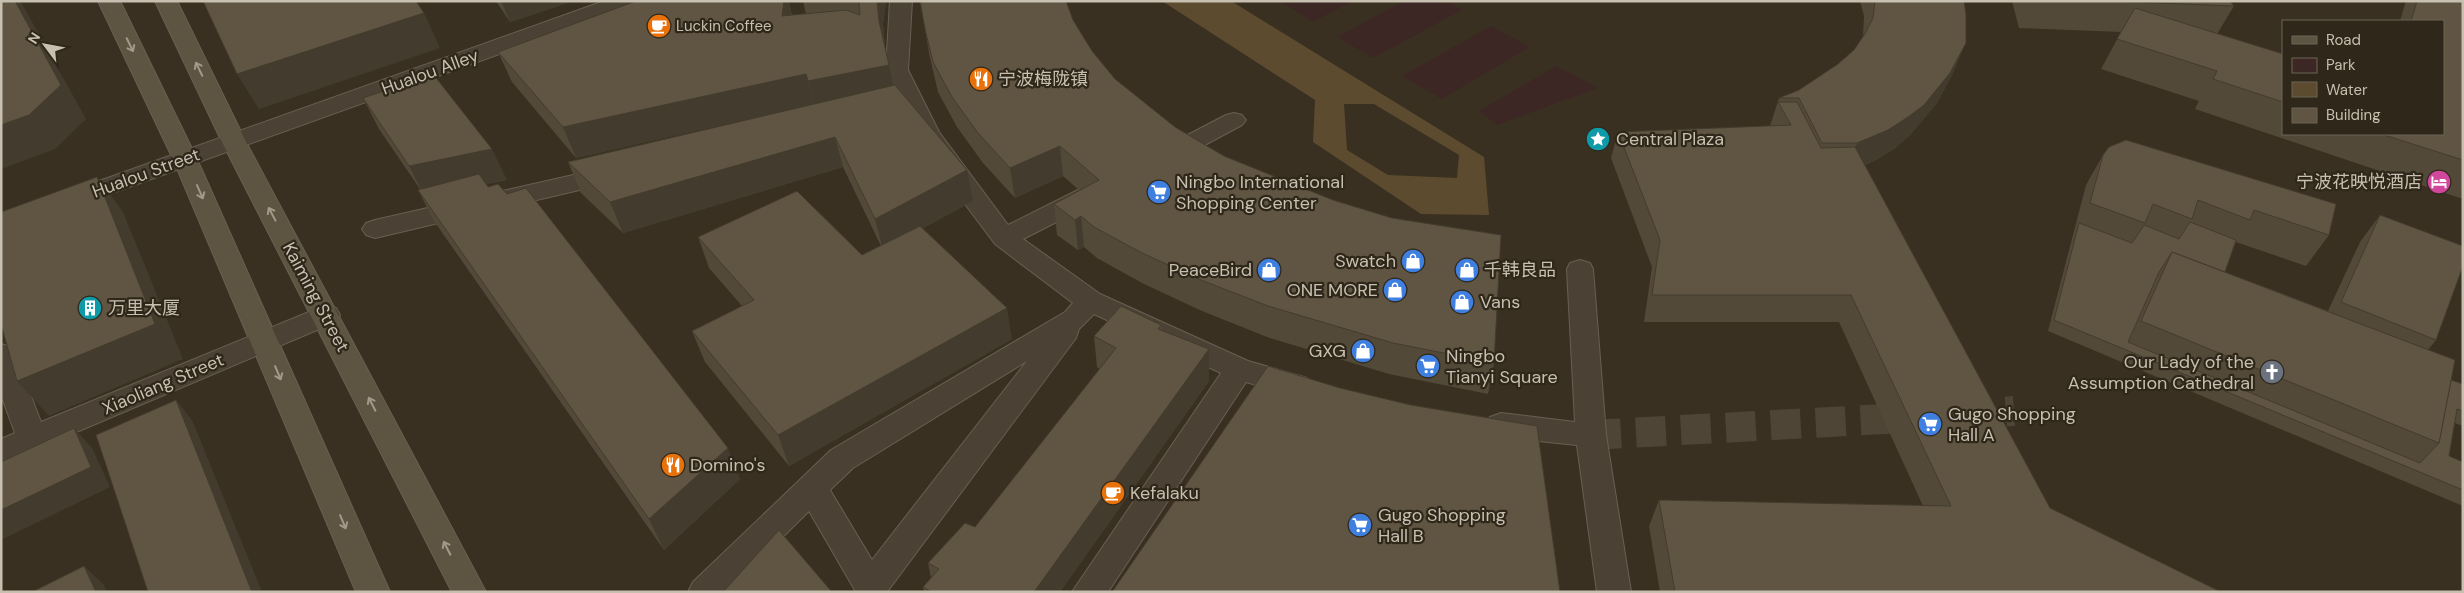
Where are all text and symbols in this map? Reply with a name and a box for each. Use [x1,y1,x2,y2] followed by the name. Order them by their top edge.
[646,13,672,39] cafe icon: Luckin Coffee
[676,16,771,36] place label: Luckin Coffee
[20,20,70,70] north arrow
[2282,20,2444,135] legend
[24,29,44,47] text: N
[2326,30,2361,50] text: Road
[126,37,135,52] one-way arrow
[378,43,482,101] street label: Hualou Alley
[2326,55,2356,75] text: Park
[193,62,203,77] one-way arrow
[968,66,994,92] restaurant icon: 宁波梅陇镇
[998,67,1088,91] place label: 宁波梅陇镇
[2326,80,2368,100] text: Water
[2326,105,2381,125] text: Building
[1585,126,1611,152] place icon: Central Plaza
[1616,127,1724,151] place label: Central Plaza
[89,142,203,204] street label: Hualou Street
[2426,169,2452,195] hotel icon: 宁波花映悦酒店
[1176,170,1344,215] place label: Ningbo International Shopping Center
[2296,170,2422,194] place label: 宁波花映悦酒店
[1146,179,1172,205] supermarket icon: Ningbo International Shopping Center
[195,184,205,199] one-way arrow
[267,207,276,222] one-way arrow
[277,238,355,356] street label: Kaiming Street
[1400,248,1426,274] shop icon: Swatch
[1335,249,1396,273] place label: Swatch
[1256,257,1282,283] shop icon: PeaceBird
[1454,257,1480,283] shop icon: 千韩良品
[1169,258,1252,282] place label: PeaceBird
[1484,258,1556,282] place label: 千韩良品
[1382,277,1408,303] shop icon: ONE MORE
[1287,278,1378,302] place label: ONE MORE
[1449,289,1475,315] shop icon: Vans
[1480,290,1520,314] place label: Vans
[77,295,103,321] building icon: 万里大厦
[108,296,180,320] place label: 万里大厦
[1350,338,1376,364] shop icon: GXG
[1309,339,1346,363] place label: GXG
[1446,344,1558,389] place label: Ningbo Tianyi Square
[98,348,228,420] street label: Xiaoliang Street
[2068,350,2254,395] place label: Our Lady of the Assumption Cathedral
[1415,353,1441,379] supermarket icon: Ningbo Tianyi Square
[2259,359,2285,385] church icon: Our Lady of the Assumption Cathedral
[274,365,284,380] one-way arrow
[367,397,377,412] one-way arrow
[1948,402,2076,447] place label: Gugo Shopping Hall A
[1917,411,1943,437] supermarket icon: Gugo Shopping Hall A
[660,452,686,478] restaurant icon: Domino's
[690,453,766,477] place label: Domino's
[1100,480,1126,506] cafe icon: Kefalaku
[1130,481,1199,505] place label: Kefalaku
[1378,503,1506,548] place label: Gugo Shopping Hall B
[1347,512,1373,538] supermarket icon: Gugo Shopping Hall B
[338,514,348,529] one-way arrow
[442,541,452,556] one-way arrow

